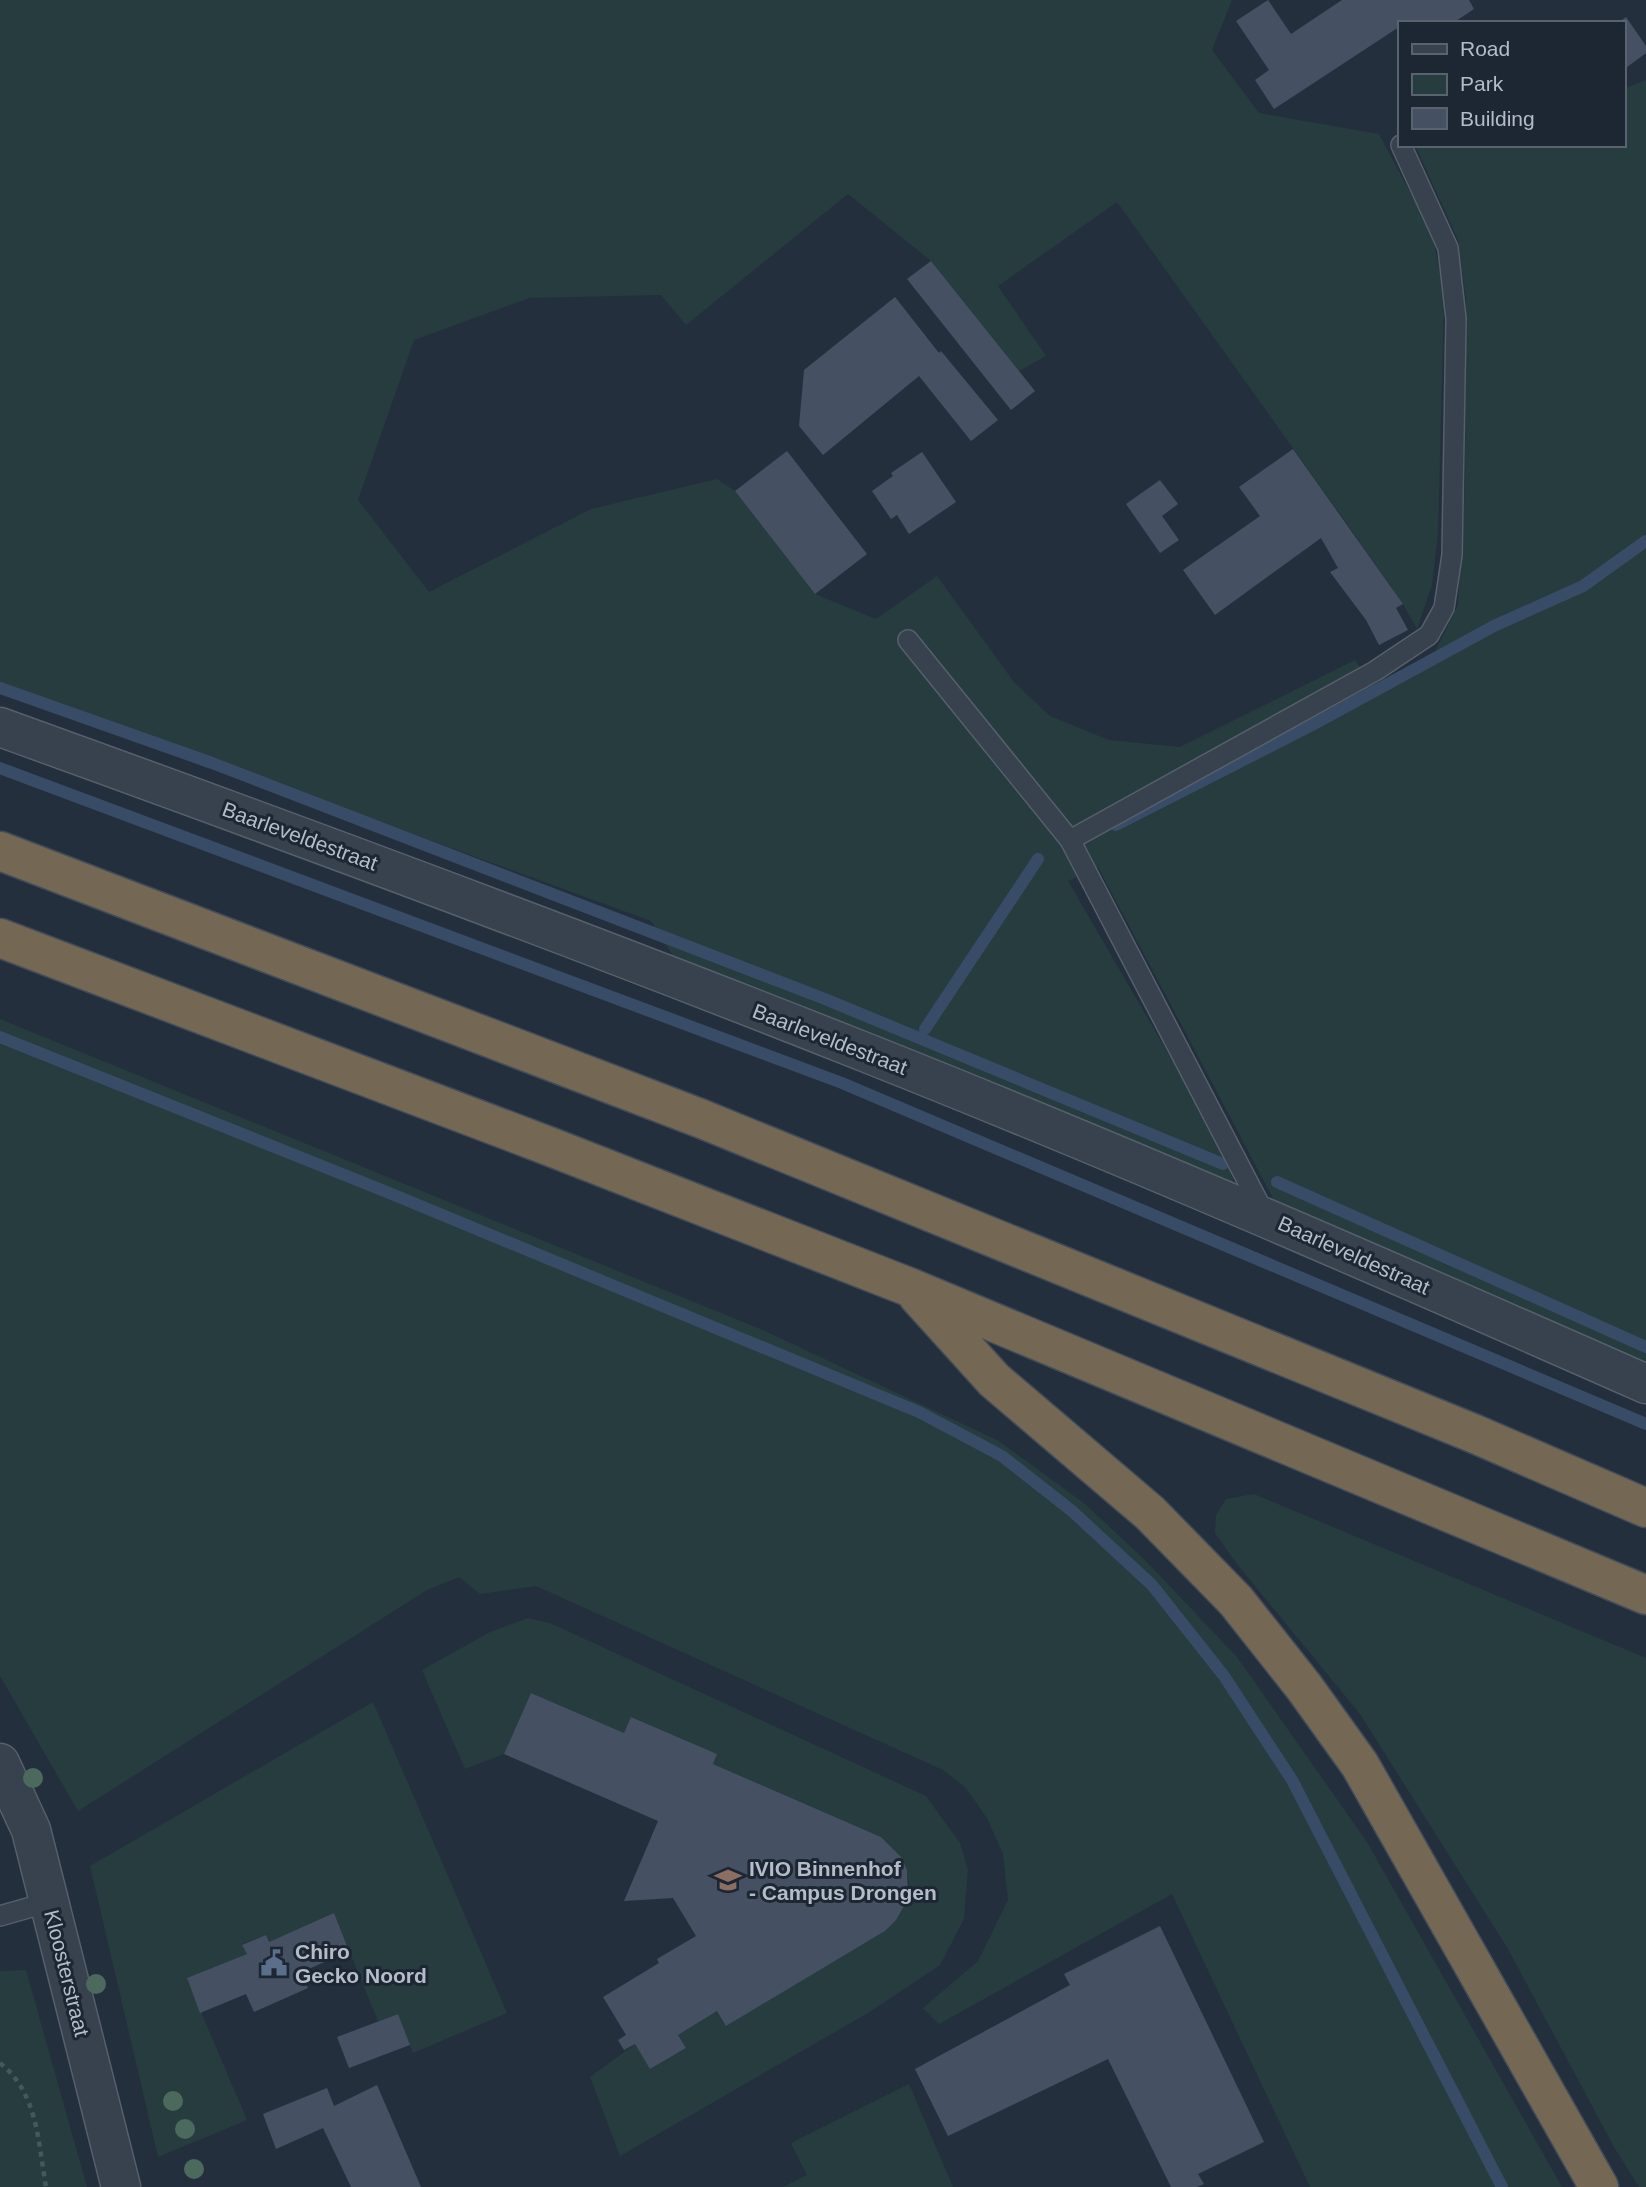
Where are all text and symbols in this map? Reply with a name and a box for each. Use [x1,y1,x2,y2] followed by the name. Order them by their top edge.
[1398,21,1625,147] legend
[1460,37,1510,60] text: Road
[1460,72,1504,95] text: Park
[1460,107,1535,130] text: Building
[219,797,381,875] street label: Baarleveldestraat
[750,999,911,1079] street label: Baarleveldestraat
[1275,1211,1433,1299] street label: Baarleveldestraat
[749,1857,937,1904] place label: IVIO Binnenhof - Campus Drongen
[713,1865,743,1895] school or university icon: IVIO Binnenhof - Campus Drongen
[40,1907,94,2039] street label: Kloosterstraat
[295,1940,427,1987] place label: Chiro Gecko Noord
[259,1948,289,1978] public building icon: Chiro Gecko Noord

